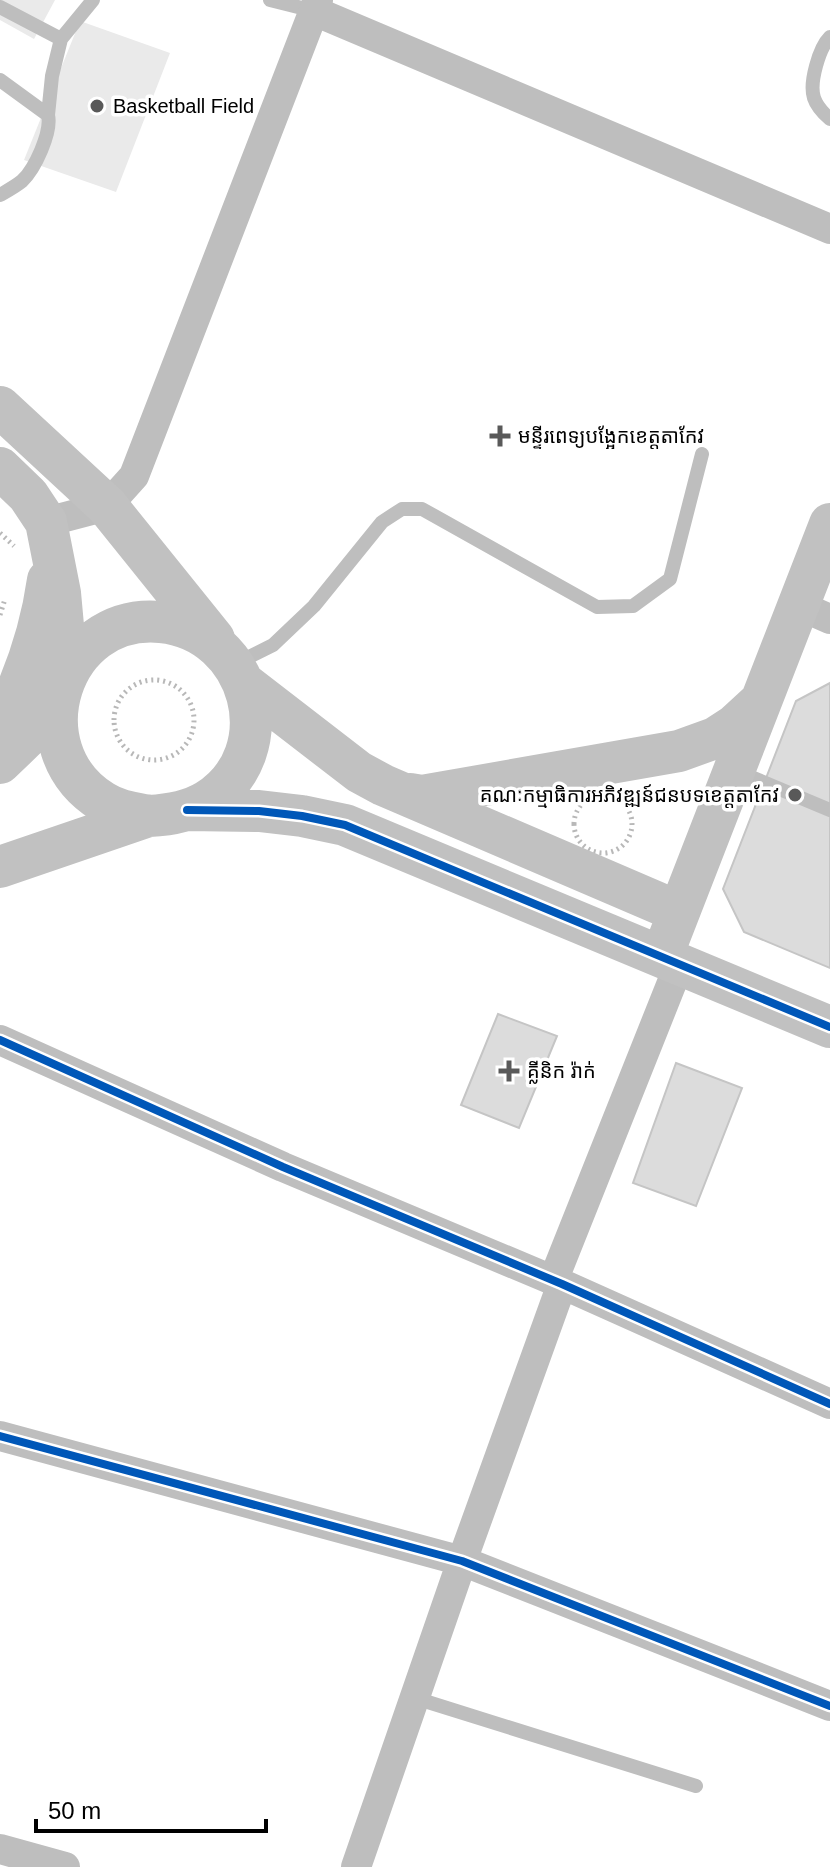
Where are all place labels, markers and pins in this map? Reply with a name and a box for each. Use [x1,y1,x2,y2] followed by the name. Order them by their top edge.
[113,95,254,117] place label: Basketball Field
[88,97,106,115] marker: Basketball Field
[489,425,511,447] marker: មន្ទីរពេទ្យបង្អែកខេត្តតាកែវ
[518,425,704,449] place label: មន្ទីរពេទ្យបង្អែកខេត្តតាកែវ
[480,784,779,808] place label: គណៈកម្មាធិការអភិវឌ្ឍន៍ជនបទខេត្តតាកែវ
[786,786,804,804] marker: គណៈកម្មាធិការអភិវឌ្ឍន៍ជនបទខេត្តតាកែវ
[498,1060,520,1082] marker: គ្លីនិក រ៉ាក់
[527,1060,596,1084] place label: គ្លីនិក រ៉ាក់

